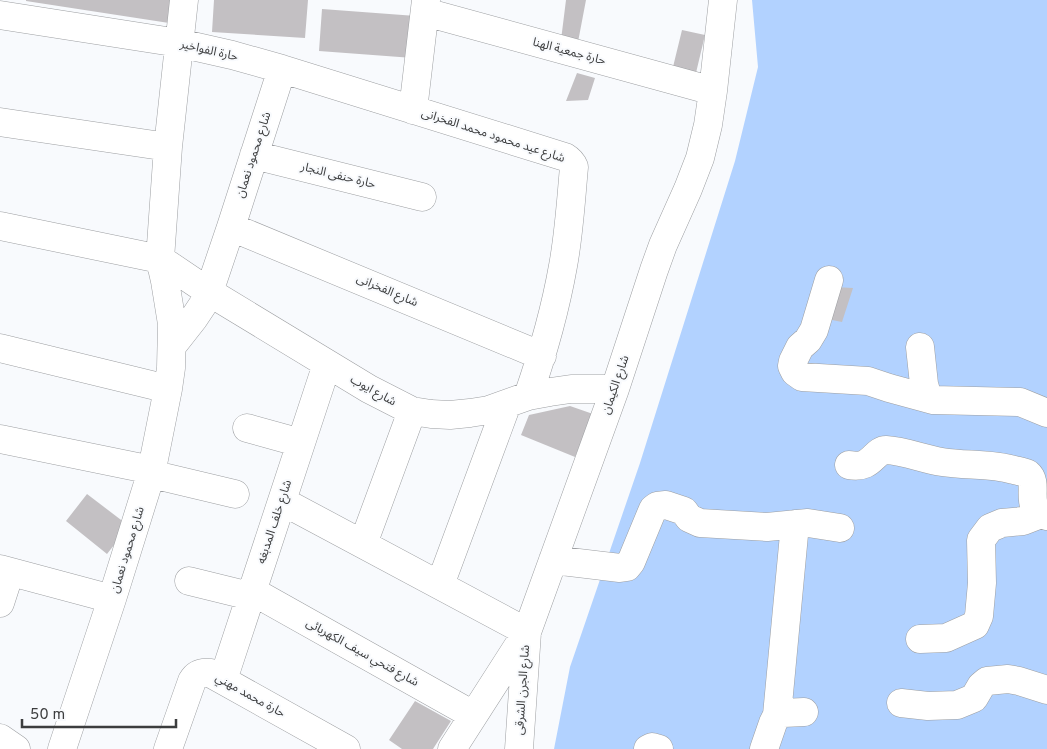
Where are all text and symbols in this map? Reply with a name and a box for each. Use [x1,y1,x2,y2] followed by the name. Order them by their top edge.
[531,35,607,69] street label: حارة جمعية الهنا
[178,36,239,65] street label: حارة الفواخير
[419,105,567,167] street label: شارع عيد محمود محمد الفخرانى
[233,110,275,200] street label: شارع محمود نعمان
[298,159,377,193] street label: حارة حنفى النجار
[354,271,420,311] street label: شارع الفخرانى
[598,353,634,417] street label: شارع الكيمان
[347,372,399,410] street label: شارع ايوب
[254,478,296,566] street label: شارع خلف المدبغه
[107,505,149,595] street label: شارع محمود نعمان
[302,615,421,691] street label: شارع فتحي سيف الكهربائى
[512,644,534,736] street label: شارع الجرن الشرقى
[212,670,288,722] street label: حارة محمد مهني
[22,696,176,728] scale bar
[30,706,65,725] text: 50 m

